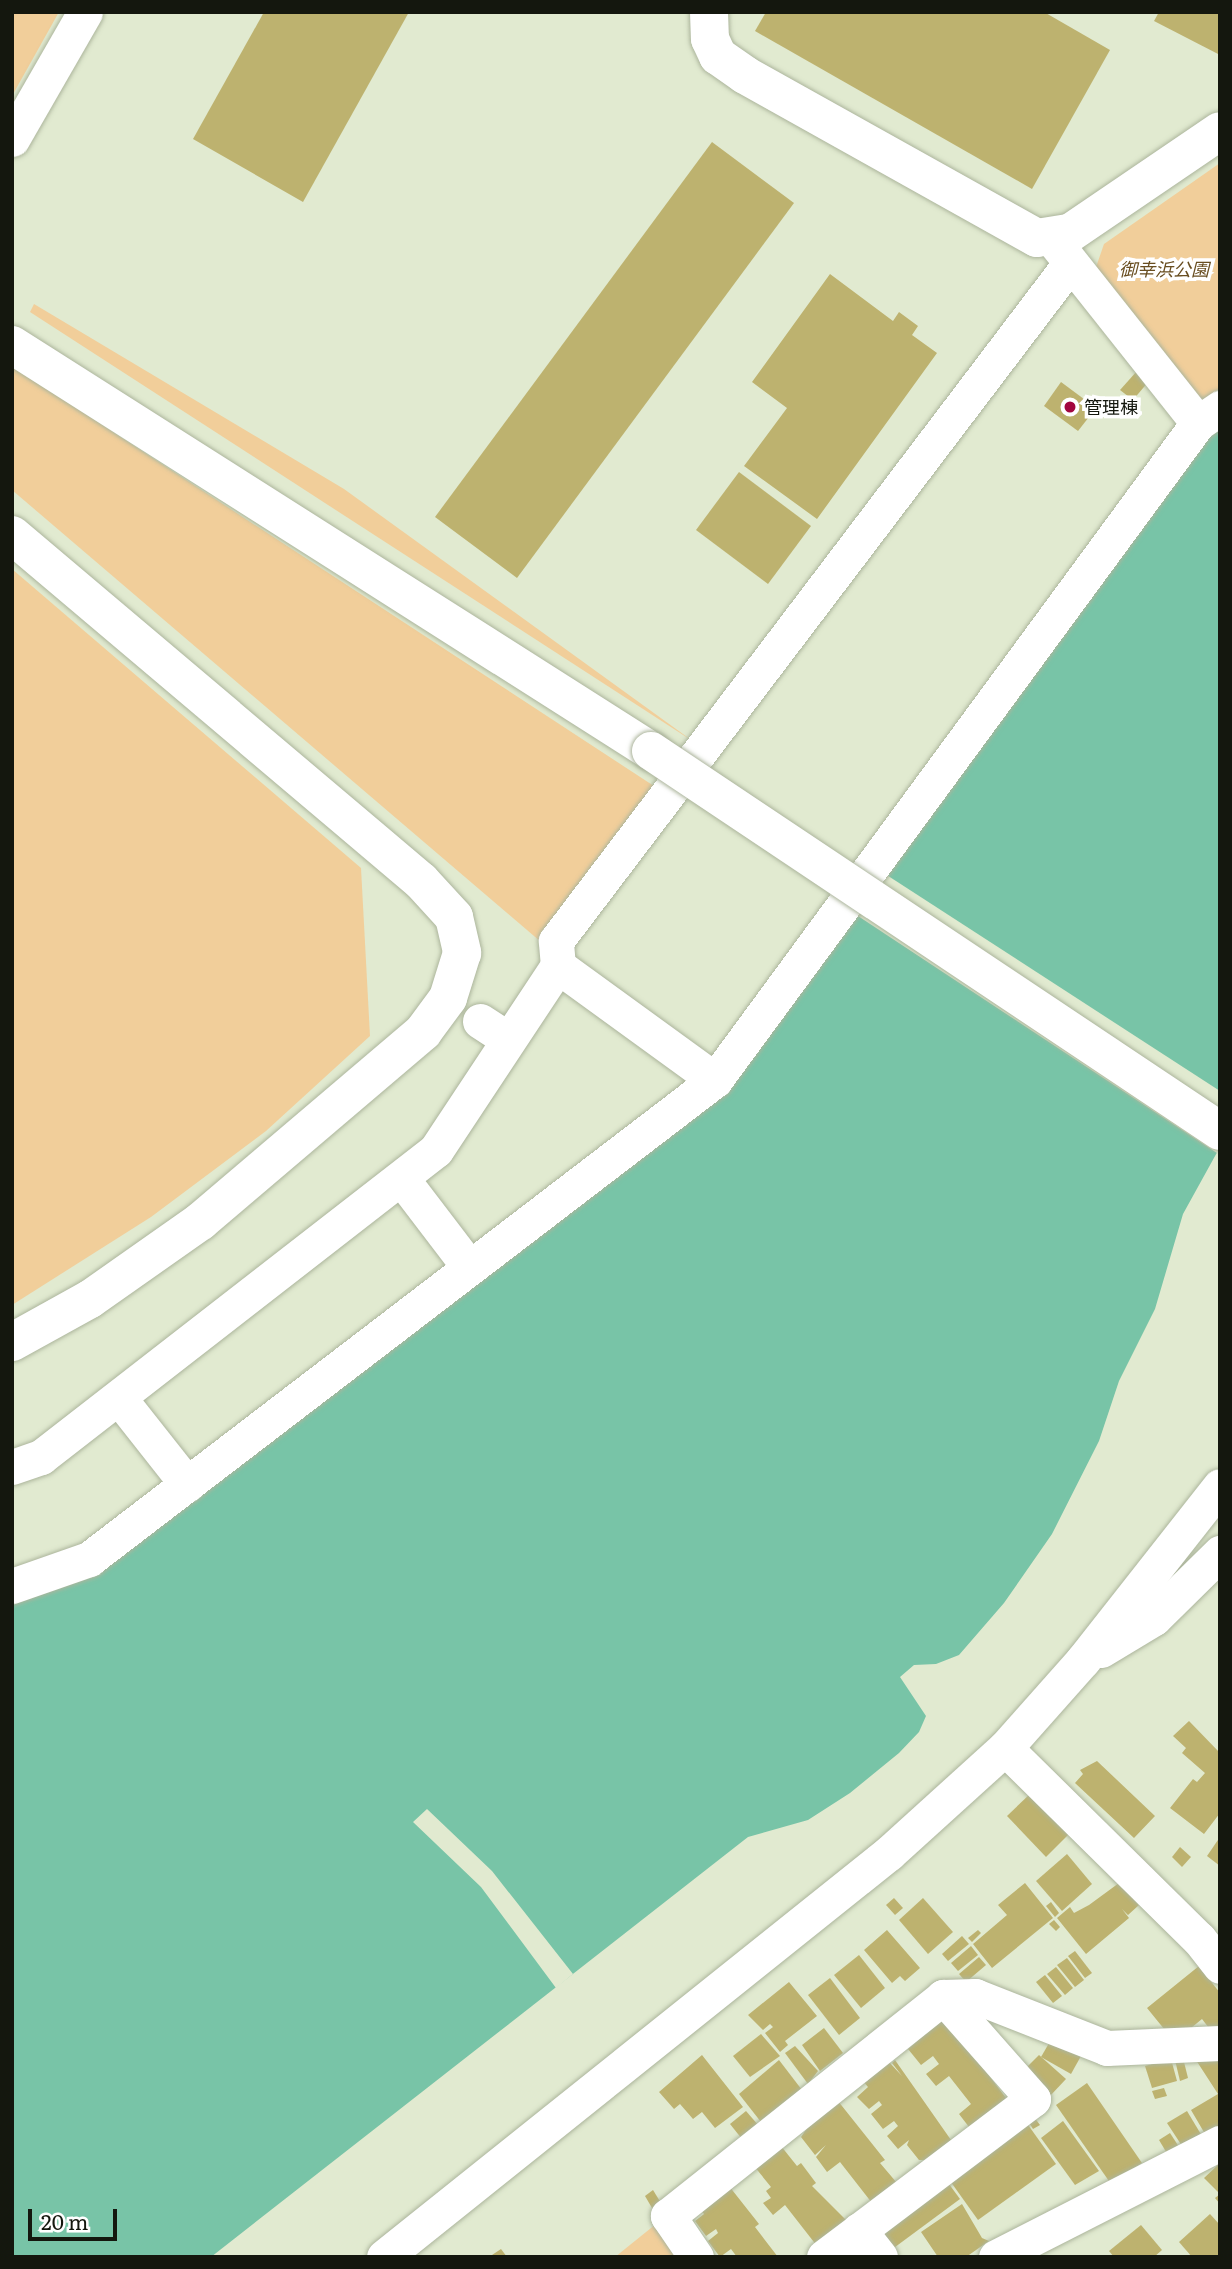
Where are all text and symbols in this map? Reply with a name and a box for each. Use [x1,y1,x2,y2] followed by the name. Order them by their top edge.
[1119,258,1209,280] park label: 御幸浜公園
[1084,396,1138,418] place label: 管理棟
[1062,399,1078,415] marker: 管理棟
[32,2196,121,2240] scale bar
[41,2205,88,2236] text: 20 m

